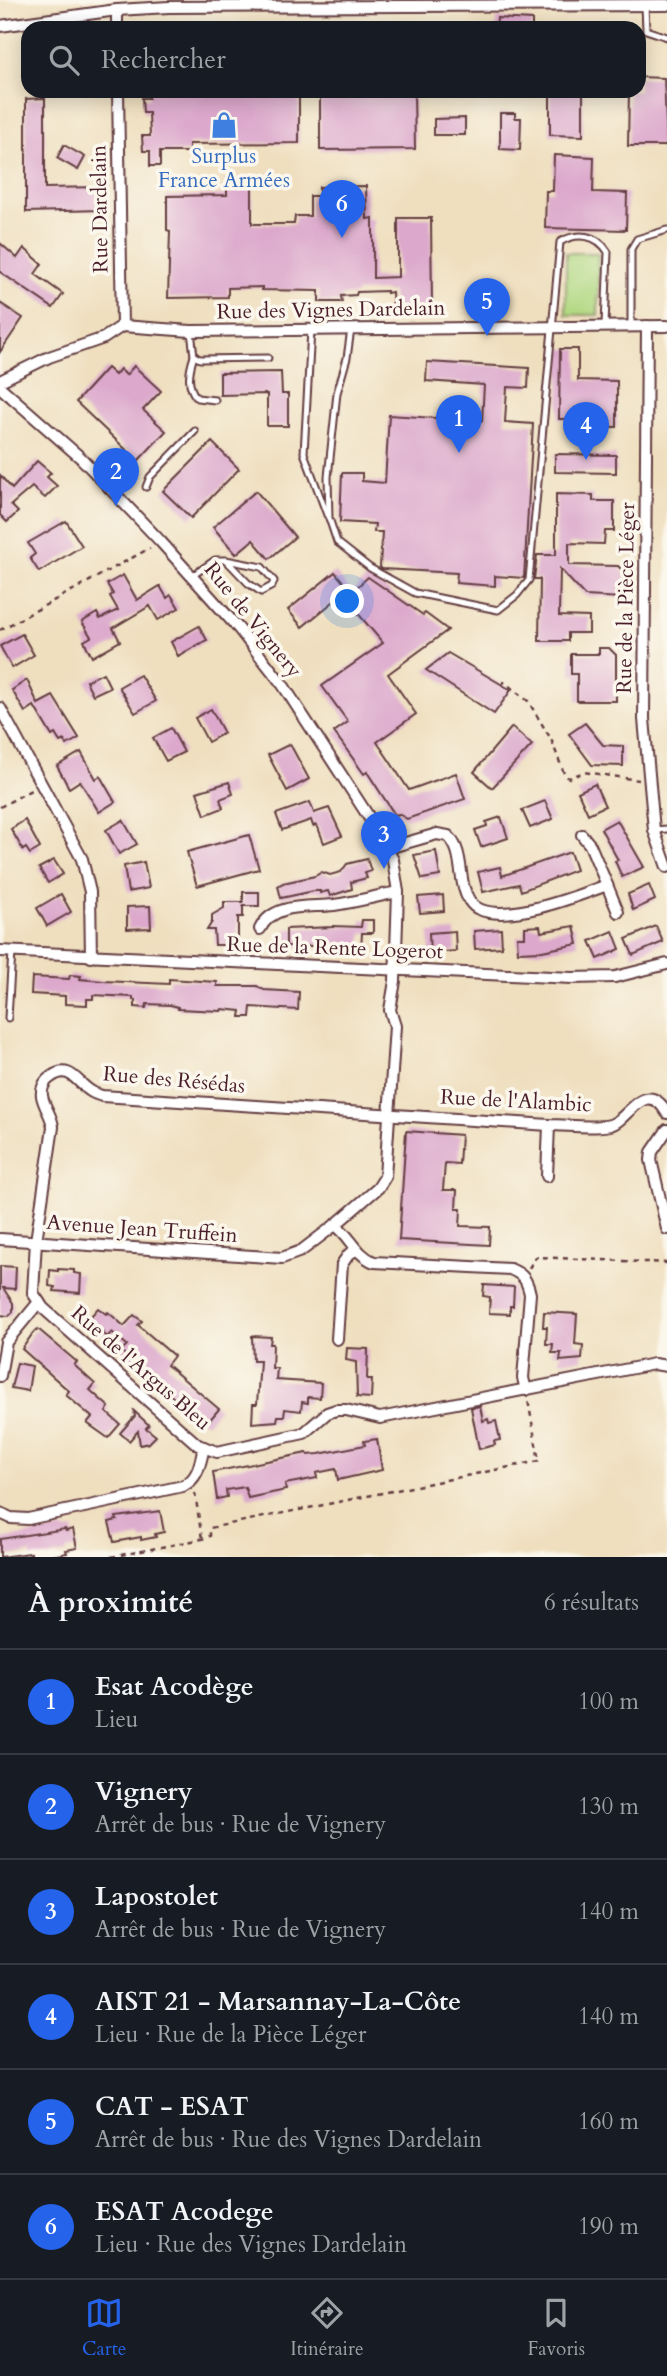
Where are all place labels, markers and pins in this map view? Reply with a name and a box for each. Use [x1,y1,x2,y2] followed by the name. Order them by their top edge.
[209,110,239,140] shop icon: Surplus France Armées
[158,142,290,195] place label: Surplus France Armées
[319,180,365,238] pin: 6
[464,278,510,336] pin: 5
[436,395,482,453] pin: 1
[563,402,609,460] pin: 4
[93,448,139,506] pin: 2
[361,811,407,869] pin: 3

